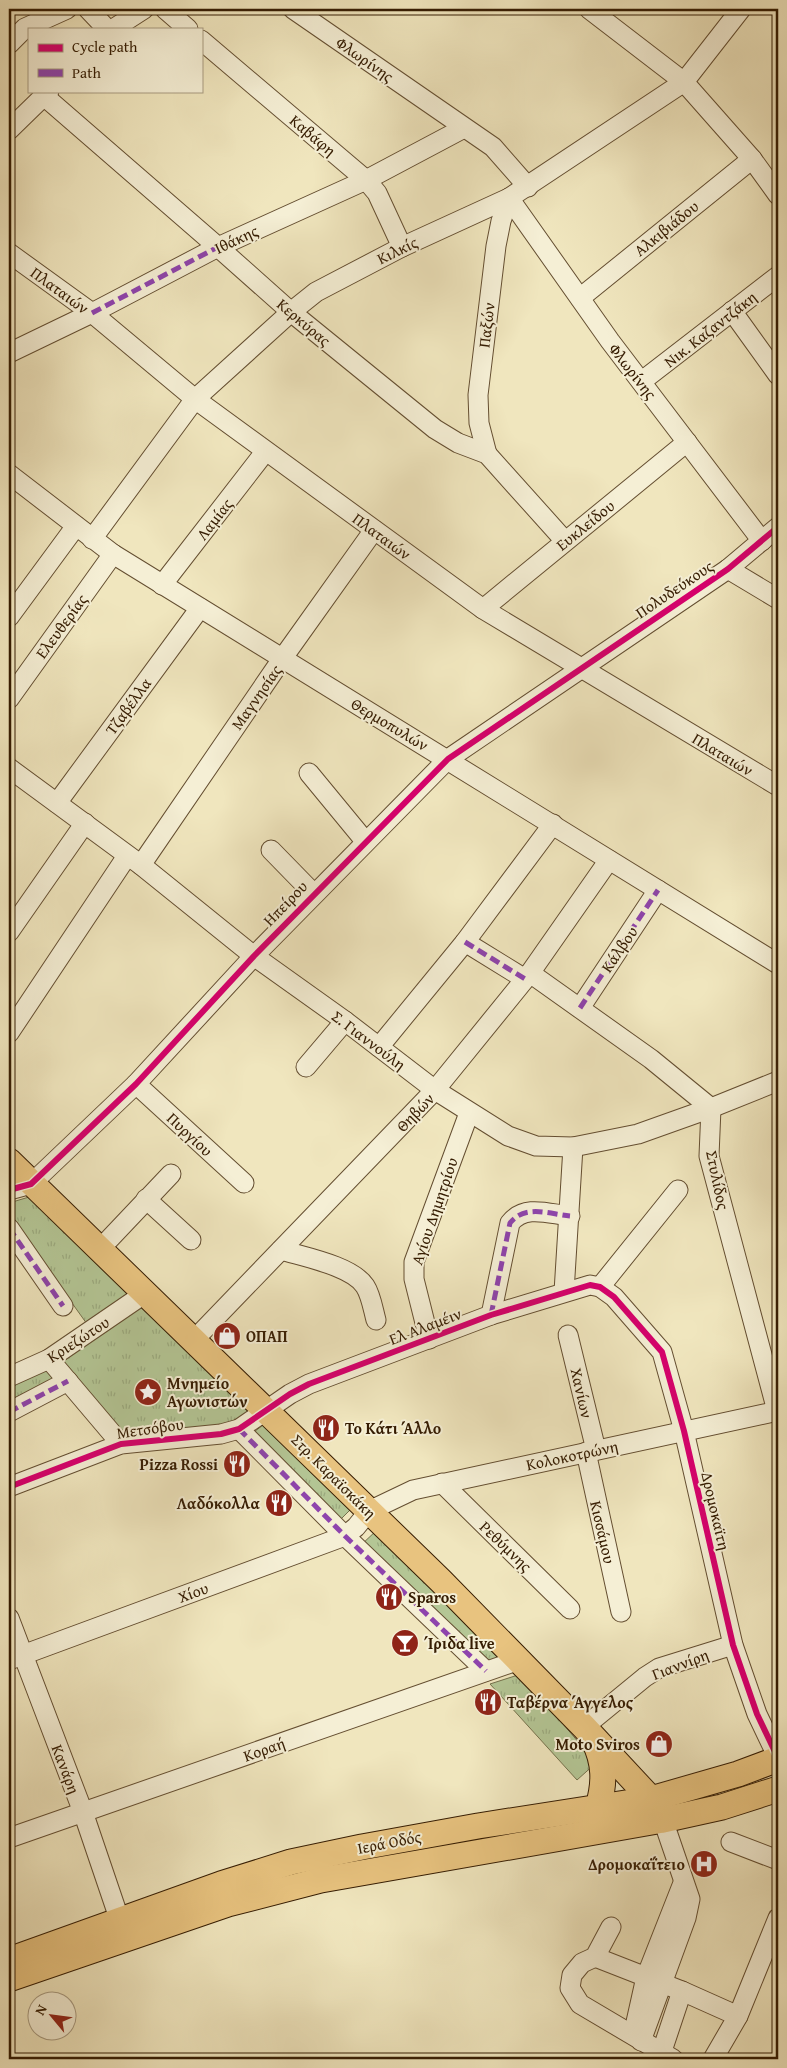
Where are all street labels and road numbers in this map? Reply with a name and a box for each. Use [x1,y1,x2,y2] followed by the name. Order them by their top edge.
[331,30,399,88] street label: Φλωρίνης
[285,108,341,162] street label: Καβάφη
[628,194,704,262] street label: Αλκιβιάδου
[210,218,262,260] street label: Ιθάκης
[373,230,422,270] street label: Κιλκίς
[26,260,94,320] street label: Πλαταιών
[658,285,762,373] street label: Νικ. Καζαντζάκη
[272,292,336,352] street label: Κερκύρας
[471,301,501,349] street label: Παξών
[603,338,663,405] street label: Φλωρίνης
[190,493,238,545] street label: Λαμίας
[550,494,620,556] street label: Ευκλείδου
[348,506,416,566] street label: Πλαταιών
[630,554,718,624] street label: Πολυδεύκους
[29,588,93,663] street label: Ελευθερίας
[225,659,287,734] street label: Μαγνησίας
[99,672,157,740] street label: Τζαβέλλα
[347,691,433,757] street label: Θερμοπυλών
[688,726,758,782] street label: Πλαταιών
[257,875,313,931] street label: Ηπείρου
[595,921,643,977] street label: Κάλβου
[327,1004,411,1076] street label: Σ. Γιαννούλη
[390,1087,440,1137] street label: Θηβών
[162,1106,218,1162] street label: Πυργίου
[700,1148,736,1212] street label: Στυλίδος
[404,1154,464,1268] street label: Αγίου Δημητρίου
[385,1301,465,1351] street label: Ελ Αλαμέιν
[42,1310,114,1368] street label: Κριεζώτου
[565,1365,599,1421] street label: Χανίων
[115,1411,185,1445] street label: Μετσόβου
[286,1428,382,1524] street label: Στρ. Καραϊσκάκη
[524,1434,620,1476] street label: Κολοκοτρώνη
[695,1469,737,1553] street label: Δρομοκαϊτη
[584,1498,622,1566] street label: Κισσάμου
[474,1515,538,1577] street label: Ρεθύμνης
[174,1575,212,1609] street label: Χίου
[648,1642,712,1686] street label: Γιαννίρη
[240,1731,288,1767] street label: Κοραή
[46,1741,86,1797] street label: Κανάρη
[355,1824,423,1860] street label: Ιερά Οδός

